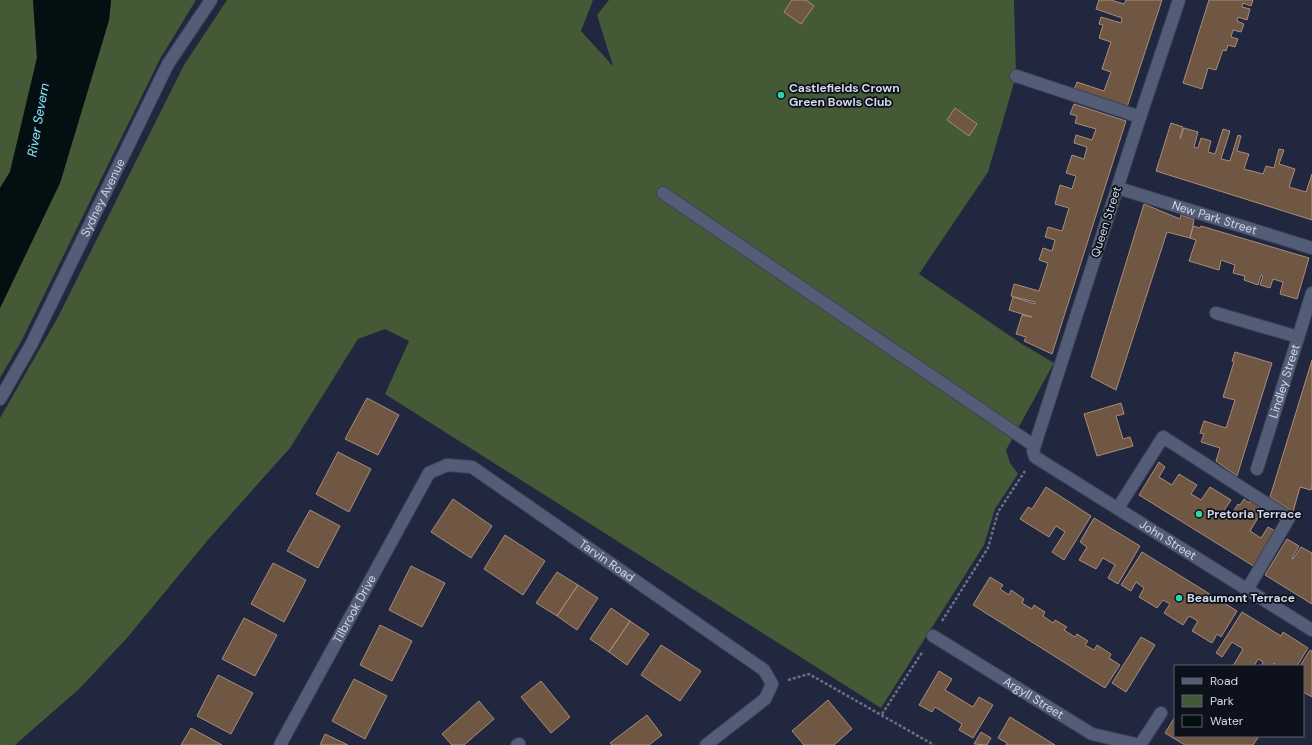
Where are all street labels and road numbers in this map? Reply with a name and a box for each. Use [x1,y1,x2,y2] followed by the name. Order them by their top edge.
[77,156,129,239] street label: Sydney Avenue
[1087,184,1125,260] street label: Queen Street
[1170,197,1259,239] street label: New Park Street
[1265,342,1304,420] street label: Lindley Street
[1136,516,1200,564] street label: John Street
[576,536,638,586] street label: Tarvin Road
[329,572,380,646] street label: Tilbrook Drive
[1000,673,1067,723] street label: Argyll Street

